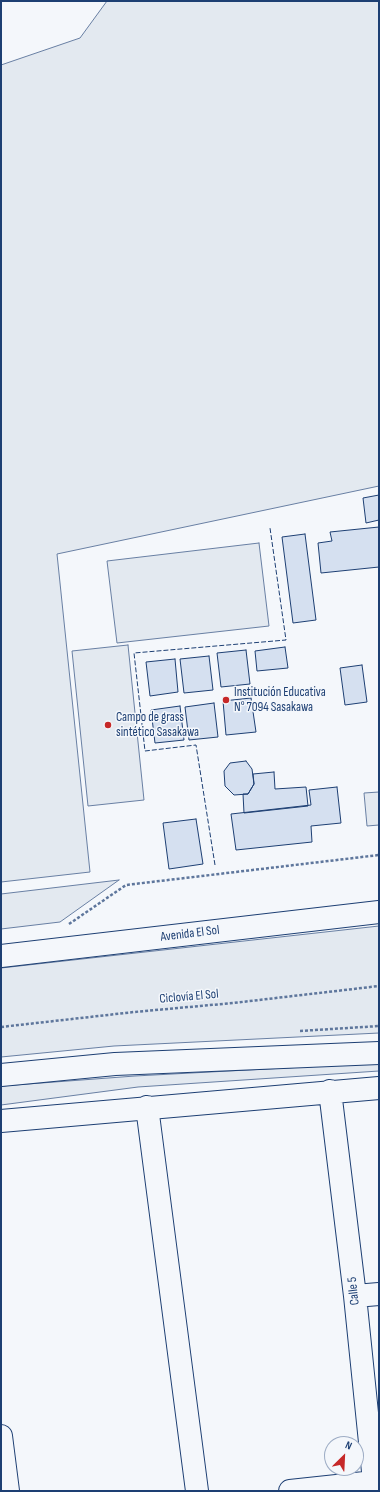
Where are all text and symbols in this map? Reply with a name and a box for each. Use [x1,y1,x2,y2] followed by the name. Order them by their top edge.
[234,685,326,716] place label: Institución Educativa N° 7094 Sasakawa
[221,695,231,705] marker: Institución Educativa N° 7094 Sasakawa
[116,710,199,741] place label: Campo de grass sintético Sasakawa
[103,720,113,730] marker: Campo de grass sintético Sasakawa
[160,923,220,945] street label: Avenida El Sol
[159,987,219,1007] street label: Ciclovía El Sol
[345,1276,363,1306] street label: Calle 5
[324,1436,364,1476] north arrow
[343,1438,354,1453] text: N

